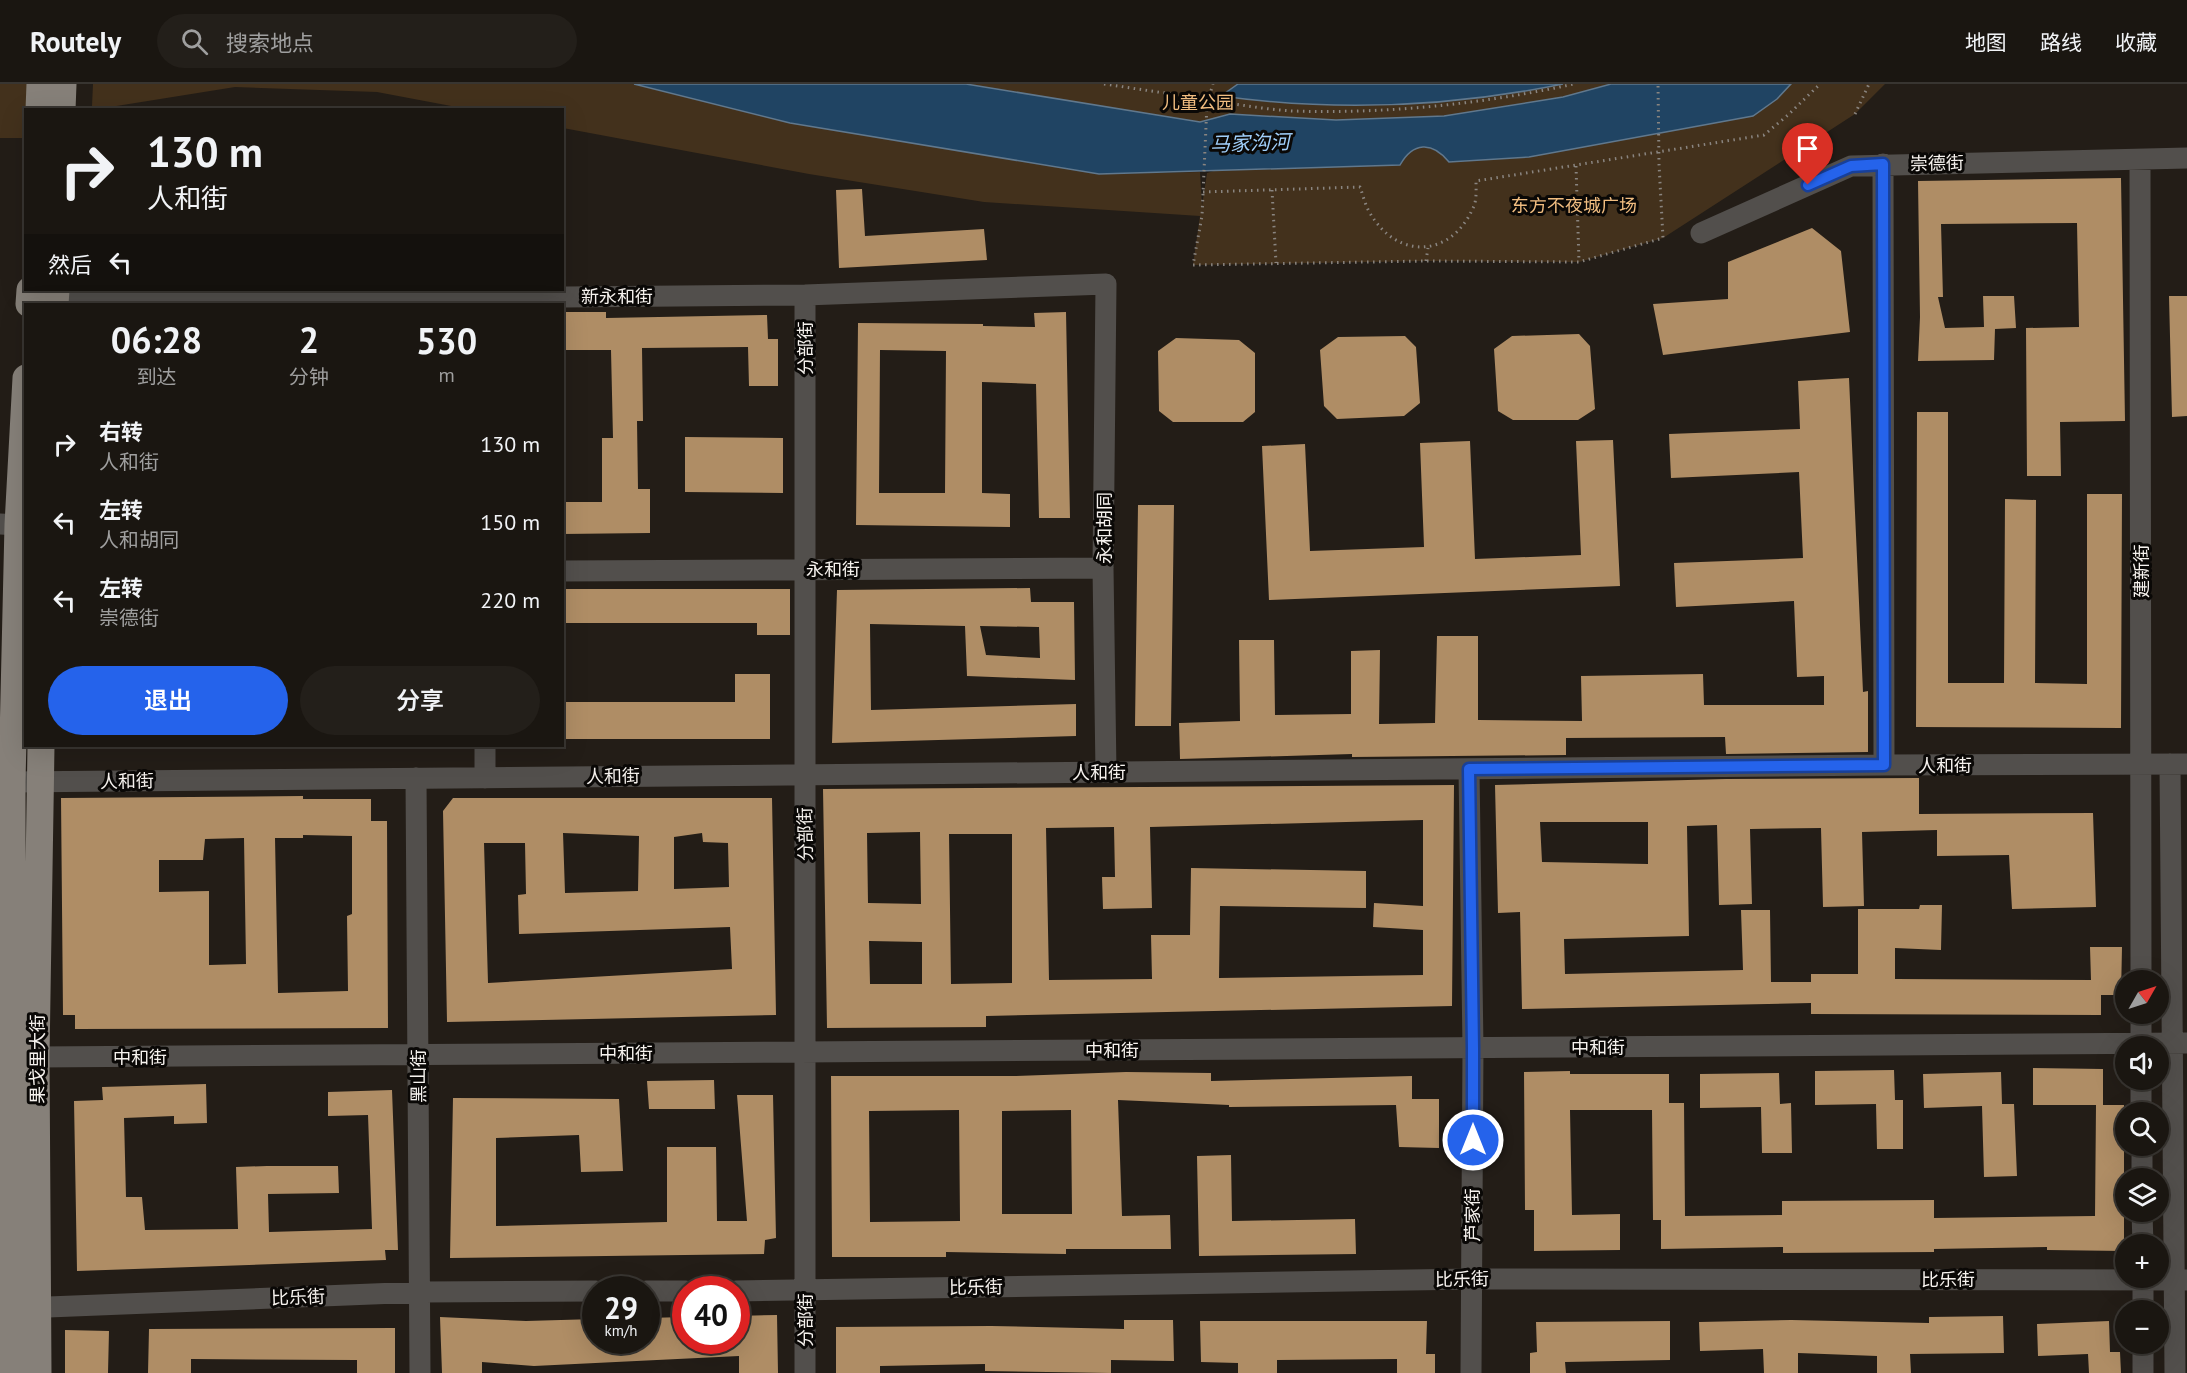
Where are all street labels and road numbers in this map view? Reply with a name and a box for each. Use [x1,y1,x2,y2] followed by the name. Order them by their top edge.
[1910,151,1964,175] street label: 崇德街
[581,285,653,308] street label: 新永和街
[794,321,817,375] street label: 分部街
[1093,492,1116,564] street label: 永和胡同
[2130,544,2153,598] street label: 建新街
[806,558,860,581] street label: 永和街
[1918,754,1972,777] street label: 人和街
[1072,761,1126,784] street label: 人和街
[586,764,640,788] street label: 人和街
[100,769,154,793] street label: 人和街
[793,807,817,861] street label: 分部街
[26,1014,49,1104] street label: 果戈里大街
[1571,1036,1625,1059] street label: 中和街
[1085,1039,1139,1062] street label: 中和街
[599,1042,653,1065] street label: 中和街
[113,1046,167,1069] street label: 中和街
[407,1049,430,1103] street label: 黑山街
[1461,1188,1484,1242] street label: 芦家街
[1435,1267,1489,1291] street label: 比乐街
[1921,1268,1975,1291] street label: 比乐街
[949,1275,1003,1299] street label: 比乐街
[271,1285,325,1309] street label: 比乐街
[794,1293,817,1347] street label: 分部街

